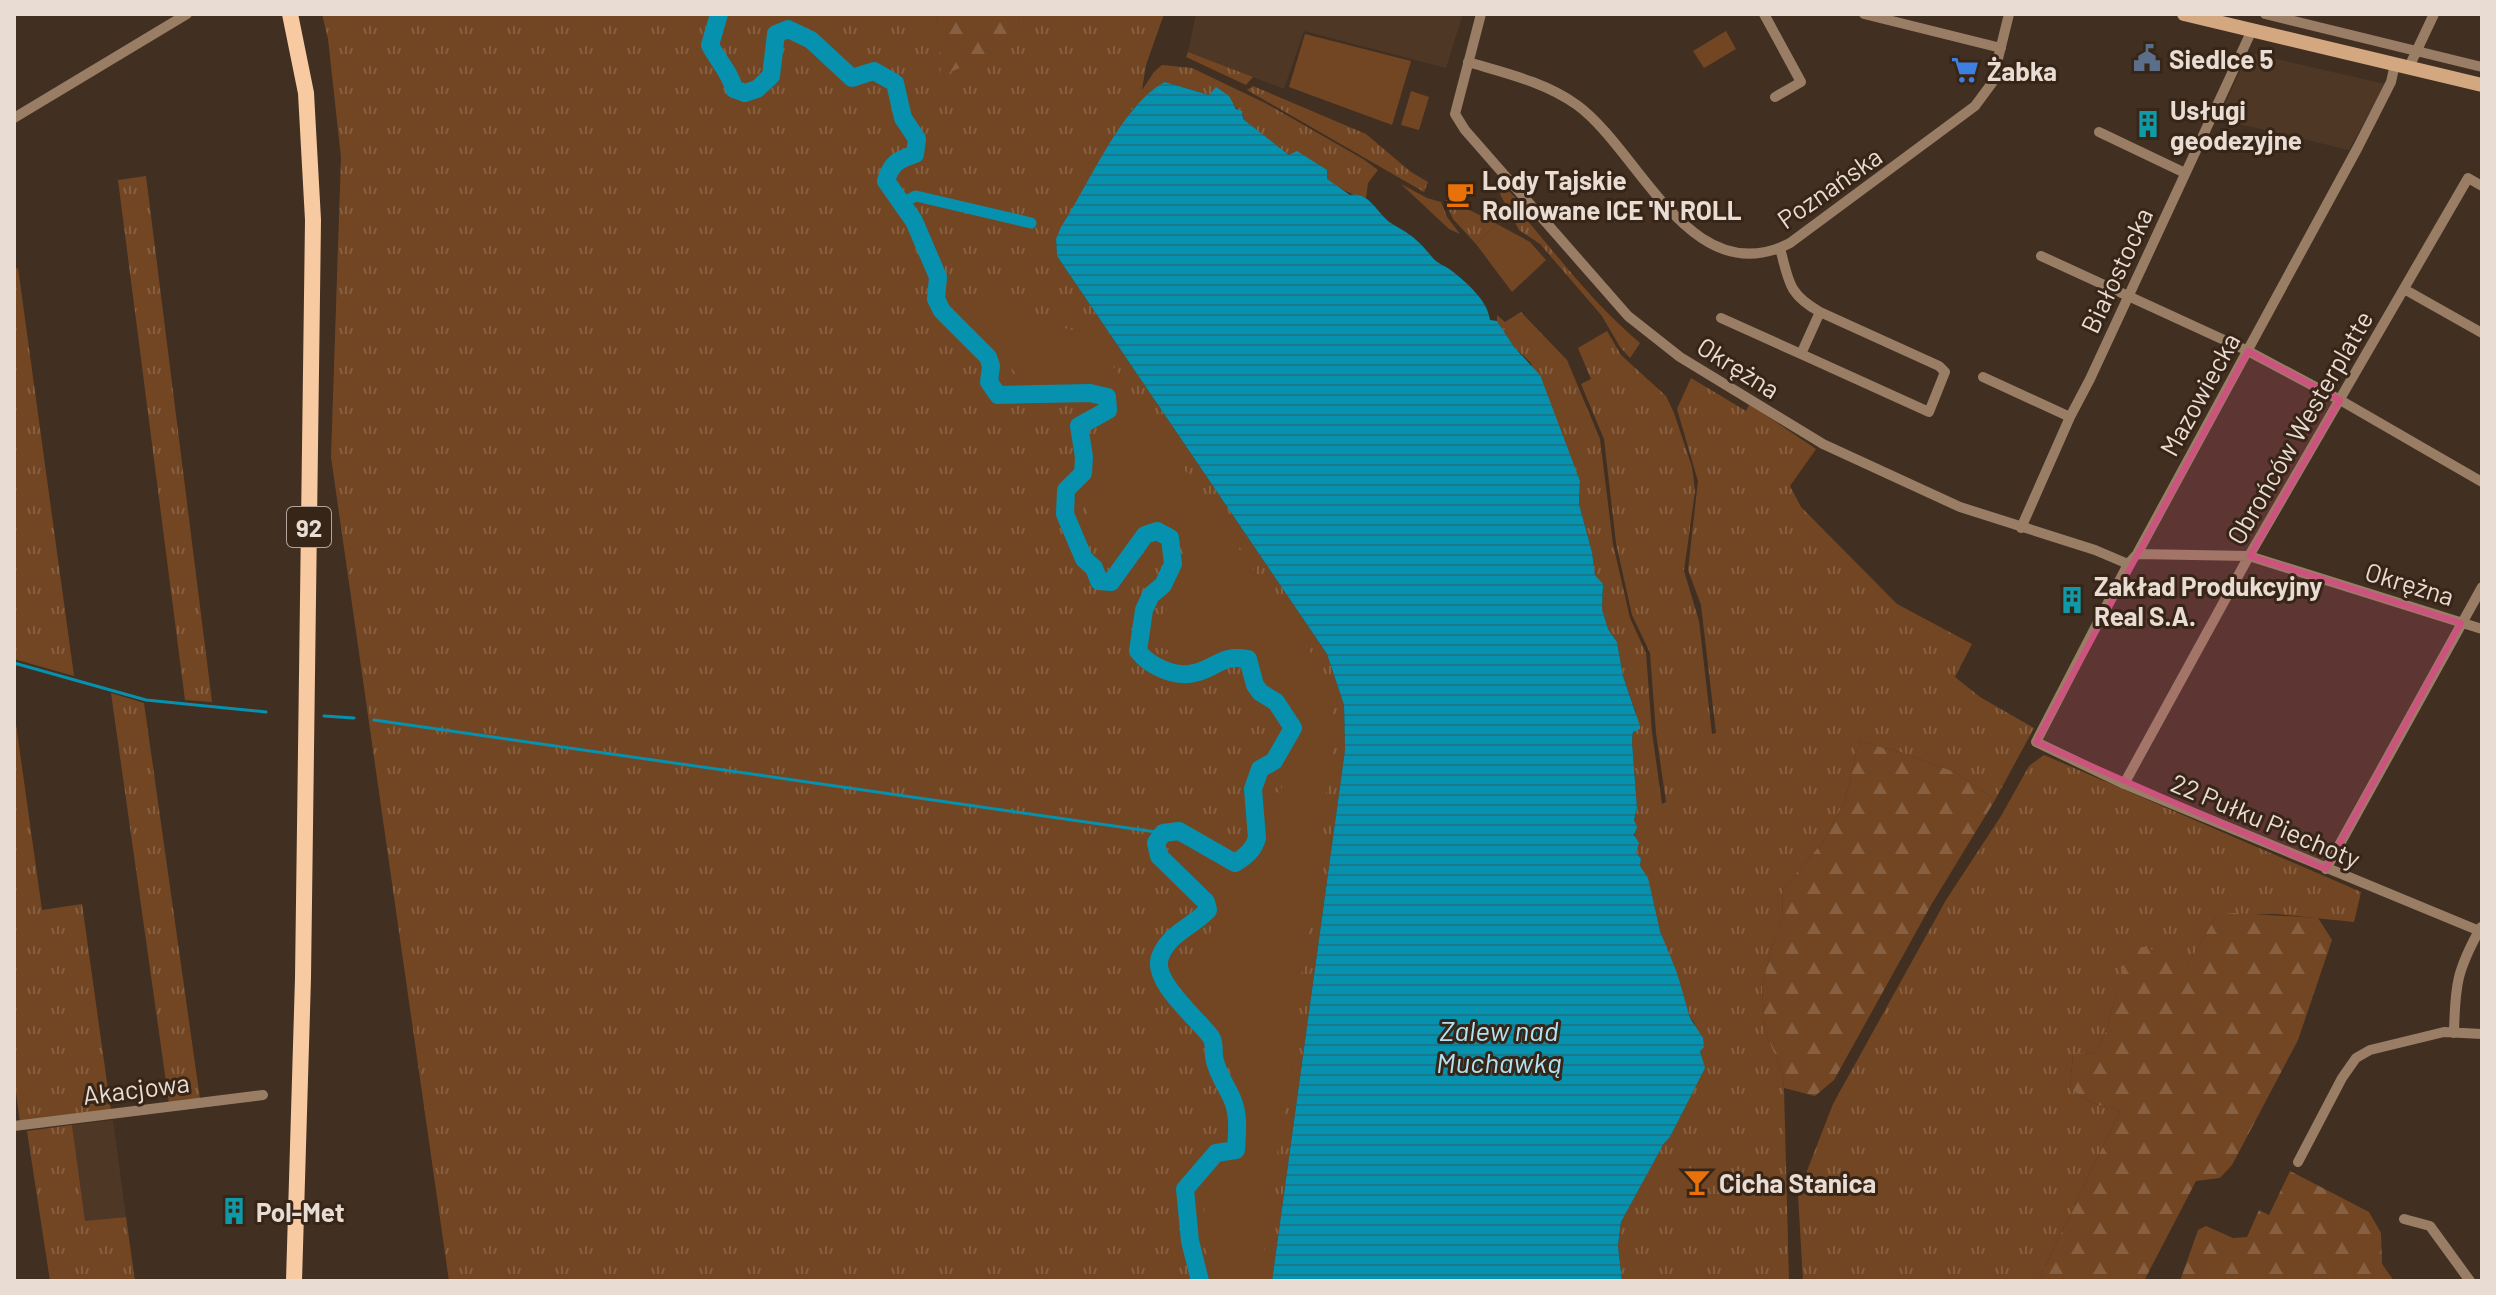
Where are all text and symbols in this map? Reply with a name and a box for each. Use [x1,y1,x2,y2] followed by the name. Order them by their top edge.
[2132,43,2162,73] public building icon: Siedlce 5
[2169,43,2274,74] place label: Siedlce 5
[1950,55,1980,85] supermarket icon: Żabka
[1987,55,2057,86] place label: Żabka
[2170,94,2302,155] place label: Usługi geodezyjne
[2133,109,2163,139] building icon: Usługi geodezyjne
[1771,140,1887,234] street label: Poznańska
[1482,164,1742,225] place label: Lody Tajskie Rollowane ICE 'N' ROLL
[1445,179,1475,209] cafe icon: Lody Tajskie Rollowane ICE 'N' ROLL
[2074,202,2158,338] street label: Białostocka
[2219,305,2379,549] street label: Obrońców Westerplatte
[2152,327,2246,461] street label: Mazowiecka
[1692,330,1786,404] street label: Okrężna
[287,507,331,547] road number: 92
[2362,555,2458,611] street label: Okrężna
[2094,570,2322,631] place label: Zakład Produkcyjny Real S.A.
[2057,585,2087,615] building icon: Zakład Produkcyjny Real S.A.
[2167,766,2365,874] street label: 22 Pułku Piechoty
[1436,1013,1562,1079] water label: Zalew nad Muchawką
[81,1066,191,1110] street label: Akacjowa
[1682,1167,1712,1197] bar icon: Cicha Stanica
[1719,1167,1876,1198] place label: Cicha Stanica
[219,1196,249,1226] building icon: Pol-Met
[256,1196,345,1227] place label: Pol-Met

